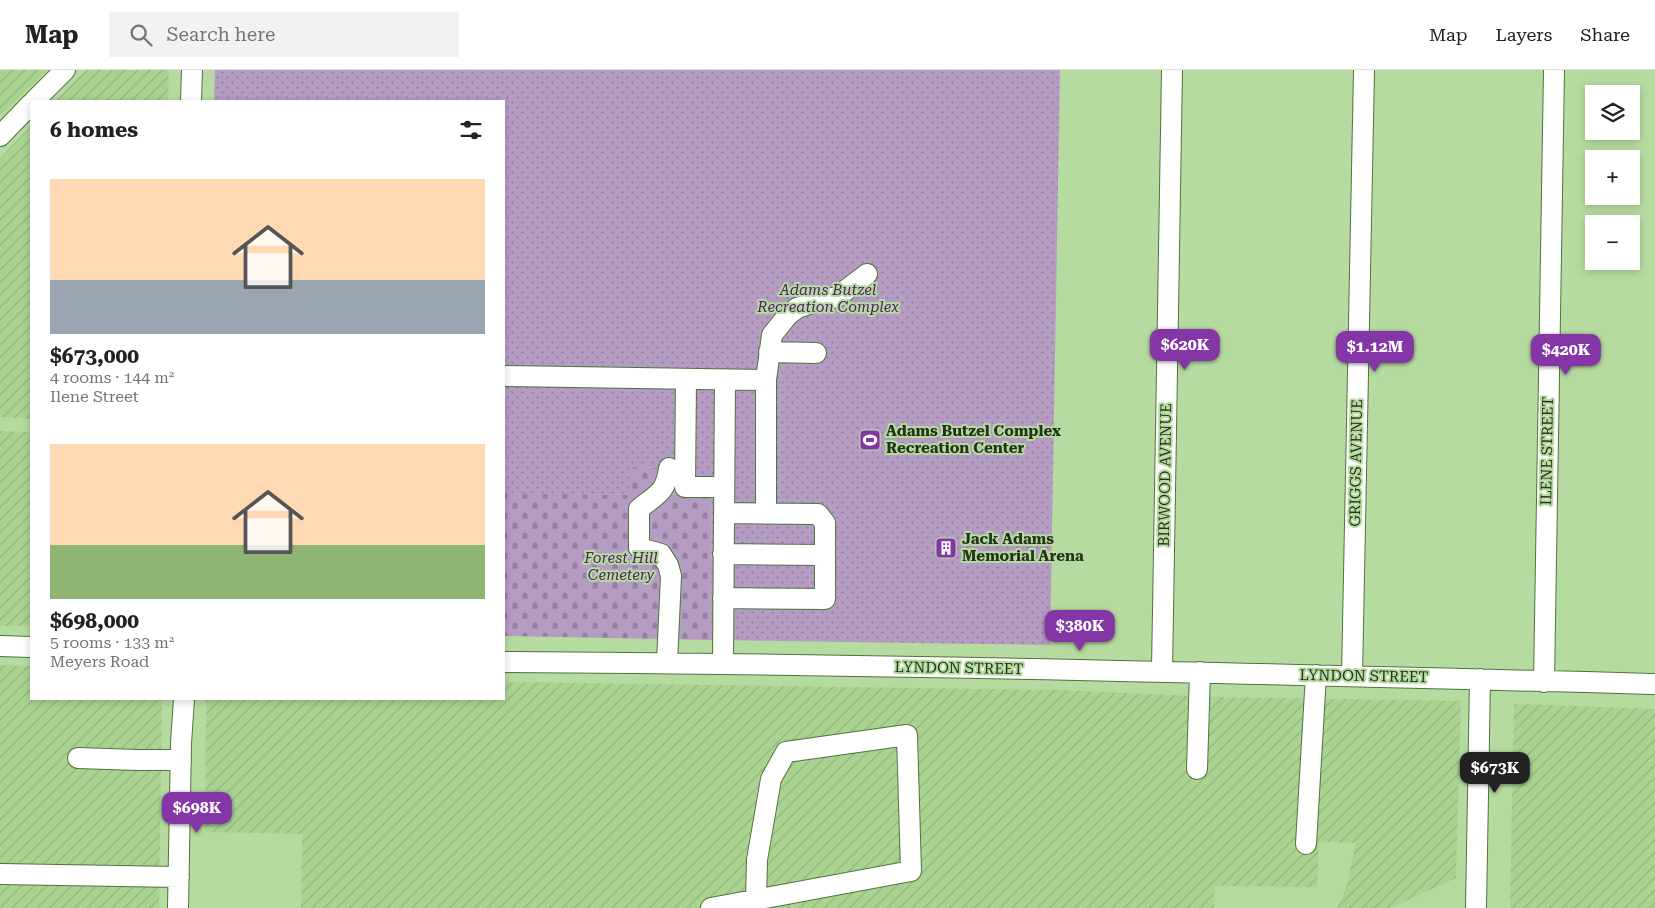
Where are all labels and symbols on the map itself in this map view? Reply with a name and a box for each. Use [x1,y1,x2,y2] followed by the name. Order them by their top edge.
[756,281,899,316] park label: Adams Butzel Recreation Complex
[1150,328,1220,371] pin: $620K
[1334,330,1416,373] pin: $1.12M
[1531,334,1601,376] pin: $420K
[1537,397,1557,505] street label: ILENE STREET
[1346,399,1366,527] street label: GRIGGS AVENUE
[1155,403,1175,547] street label: BIRWOOD AVENUE
[886,422,1061,457] place label: Adams Butzel Complex Recreation Center
[858,428,882,452] sports icon: Adams Butzel Complex Recreation Center
[962,530,1084,565] place label: Jack Adams Memorial Arena
[934,536,958,560] building icon: Jack Adams Memorial Arena
[583,549,658,584] park label: Forest Hill Cemetery
[1045,610,1115,652] pin: $380K
[894,658,1024,678] street label: LYNDON STREET
[1299,666,1429,686] street label: LYNDON STREET
[1460,752,1530,794] pin: $673K
[162,792,232,834] pin: $698K

